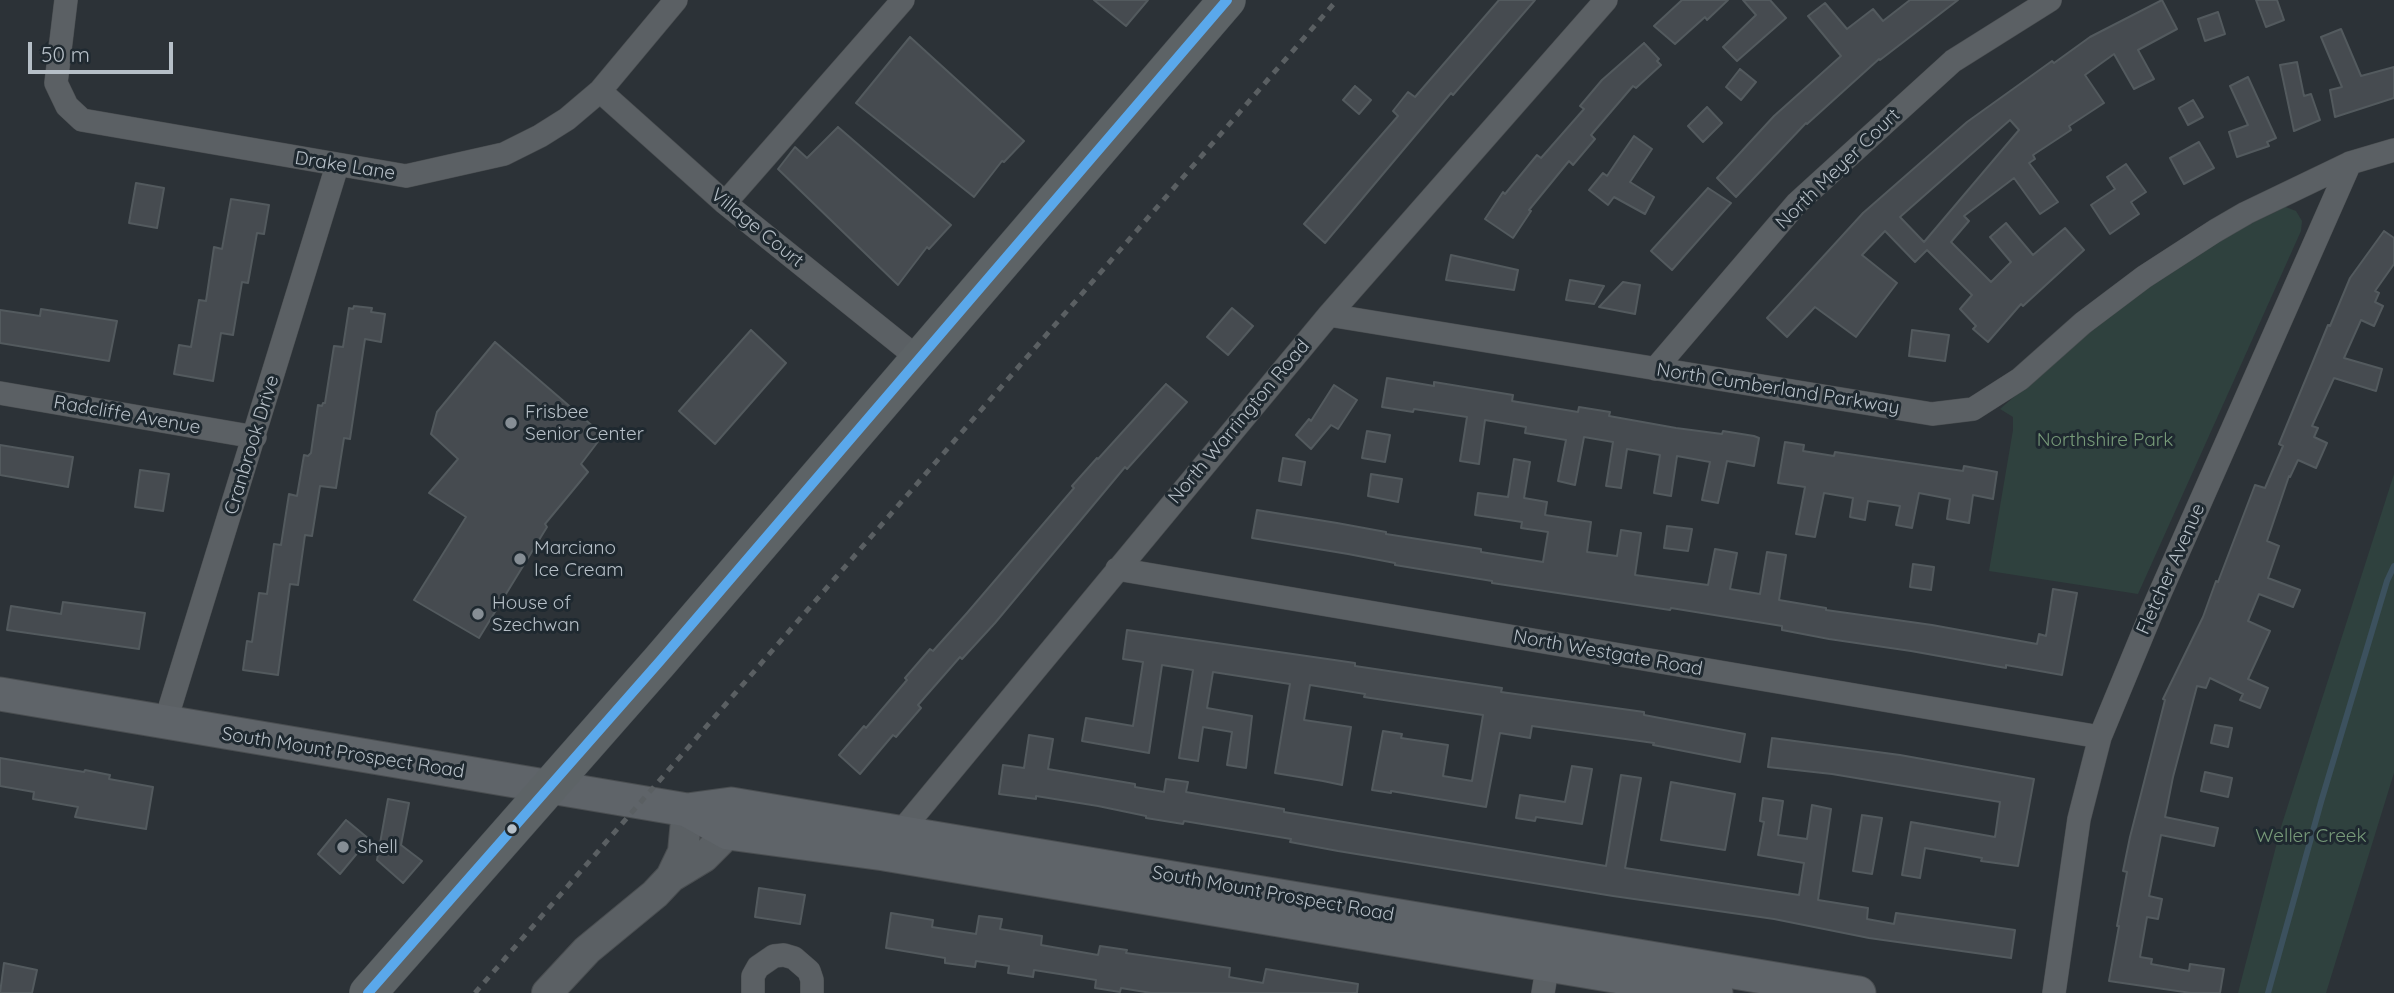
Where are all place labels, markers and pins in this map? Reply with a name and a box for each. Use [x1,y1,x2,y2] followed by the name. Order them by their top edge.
[525,401,644,445] place label: Frisbee Senior Center
[503,415,519,431] marker: Frisbee Senior Center
[534,537,623,581] place label: Marciano Ice Cream
[512,551,528,567] marker: Marciano Ice Cream
[492,592,580,636] place label: House of Szechwan
[470,606,486,622] marker: House of Szechwan
[505,822,519,836] unlabelled marker
[357,836,398,858] place label: Shell
[335,839,351,855] marker: Shell

